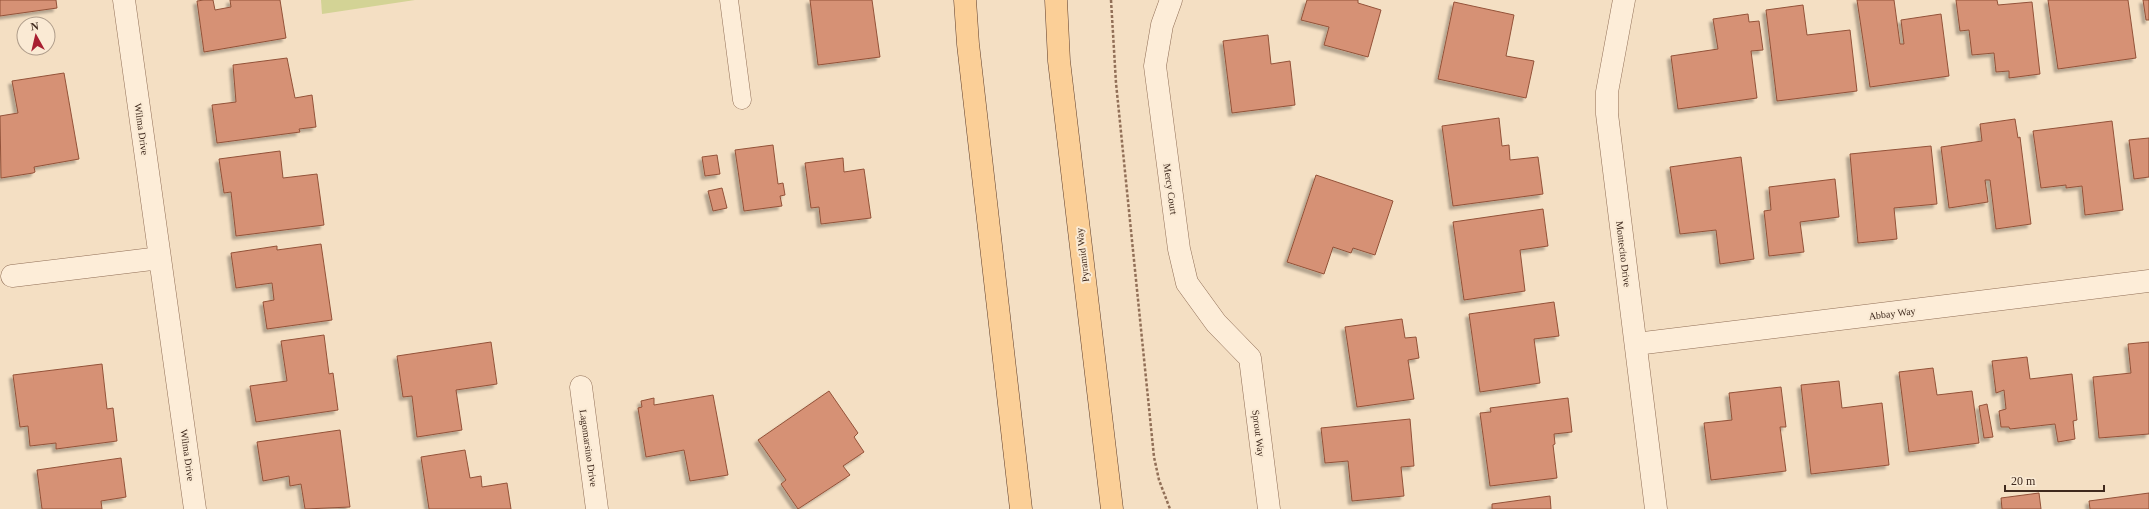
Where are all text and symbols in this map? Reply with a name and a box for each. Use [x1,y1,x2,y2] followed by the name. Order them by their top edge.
[16,16,56,56] north arrow
[30,20,39,33] text: N
[132,103,151,156] street label: Wilma Drive
[1161,163,1180,215] street label: Mercy Court
[1614,220,1633,288] street label: Montecito Drive
[1074,227,1091,283] street label: Pyramid Way
[1868,305,1916,322] street label: Abbay Way
[578,409,599,488] street label: Lagomarsino Drive
[1250,409,1267,457] street label: Sprout Way
[178,429,197,482] street label: Wilma Drive
[2005,467,2104,493] scale bar
[2011,474,2036,488] text: 20 m

